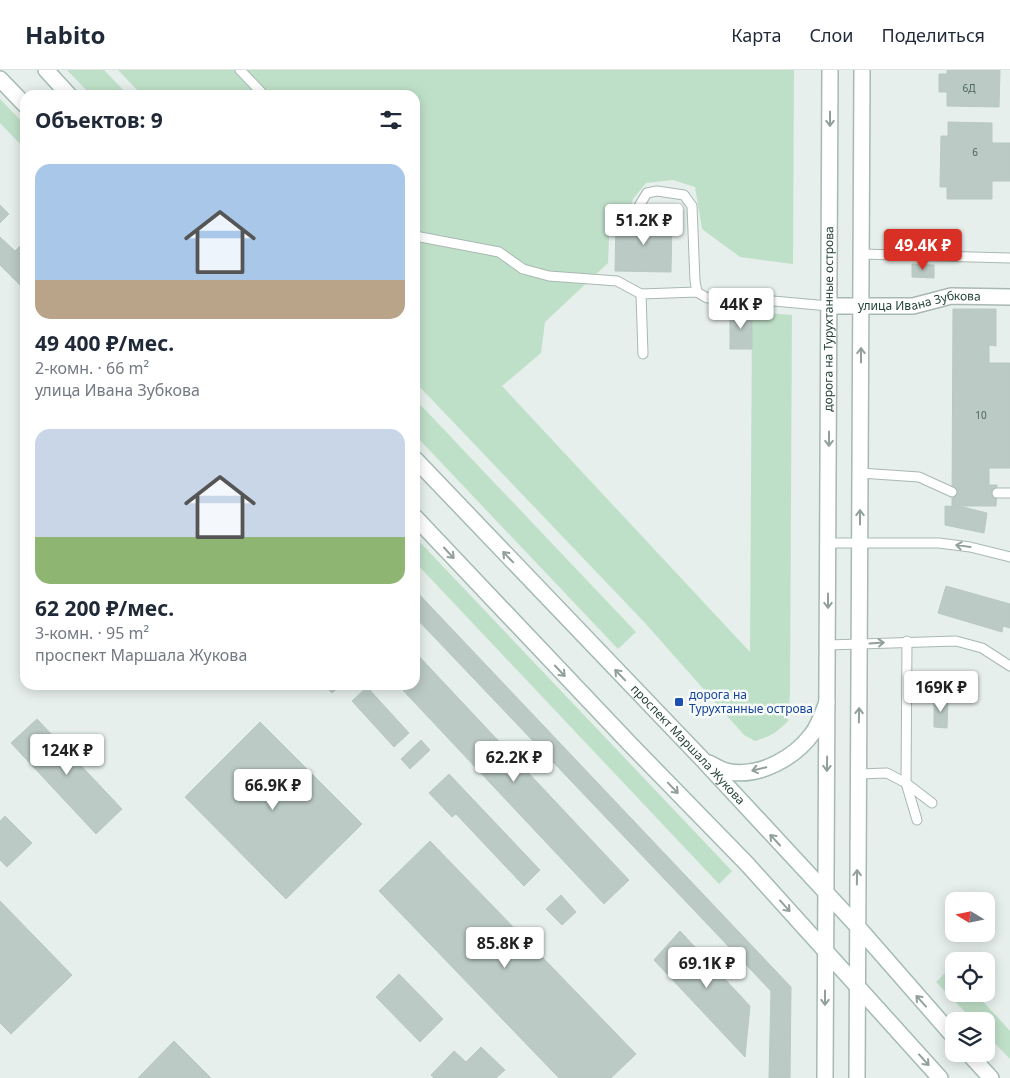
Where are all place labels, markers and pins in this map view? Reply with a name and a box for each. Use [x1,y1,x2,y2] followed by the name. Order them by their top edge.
[598,204,690,246] pin: 51.2K ₽
[877,228,969,271] pin: 49.4K ₽
[706,288,776,330] pin: 44K ₽
[900,670,982,713] pin: 169K ₽
[689,686,813,717] place label: дорога на Турухтанные острова
[673,696,685,708] marker: дорога на Турухтанные острова
[26,734,108,776] pin: 124K ₽
[468,740,560,783] pin: 62.2K ₽
[227,768,319,811] pin: 66.9K ₽
[459,926,551,969] pin: 85.8K ₽
[661,946,753,989] pin: 69.1K ₽

